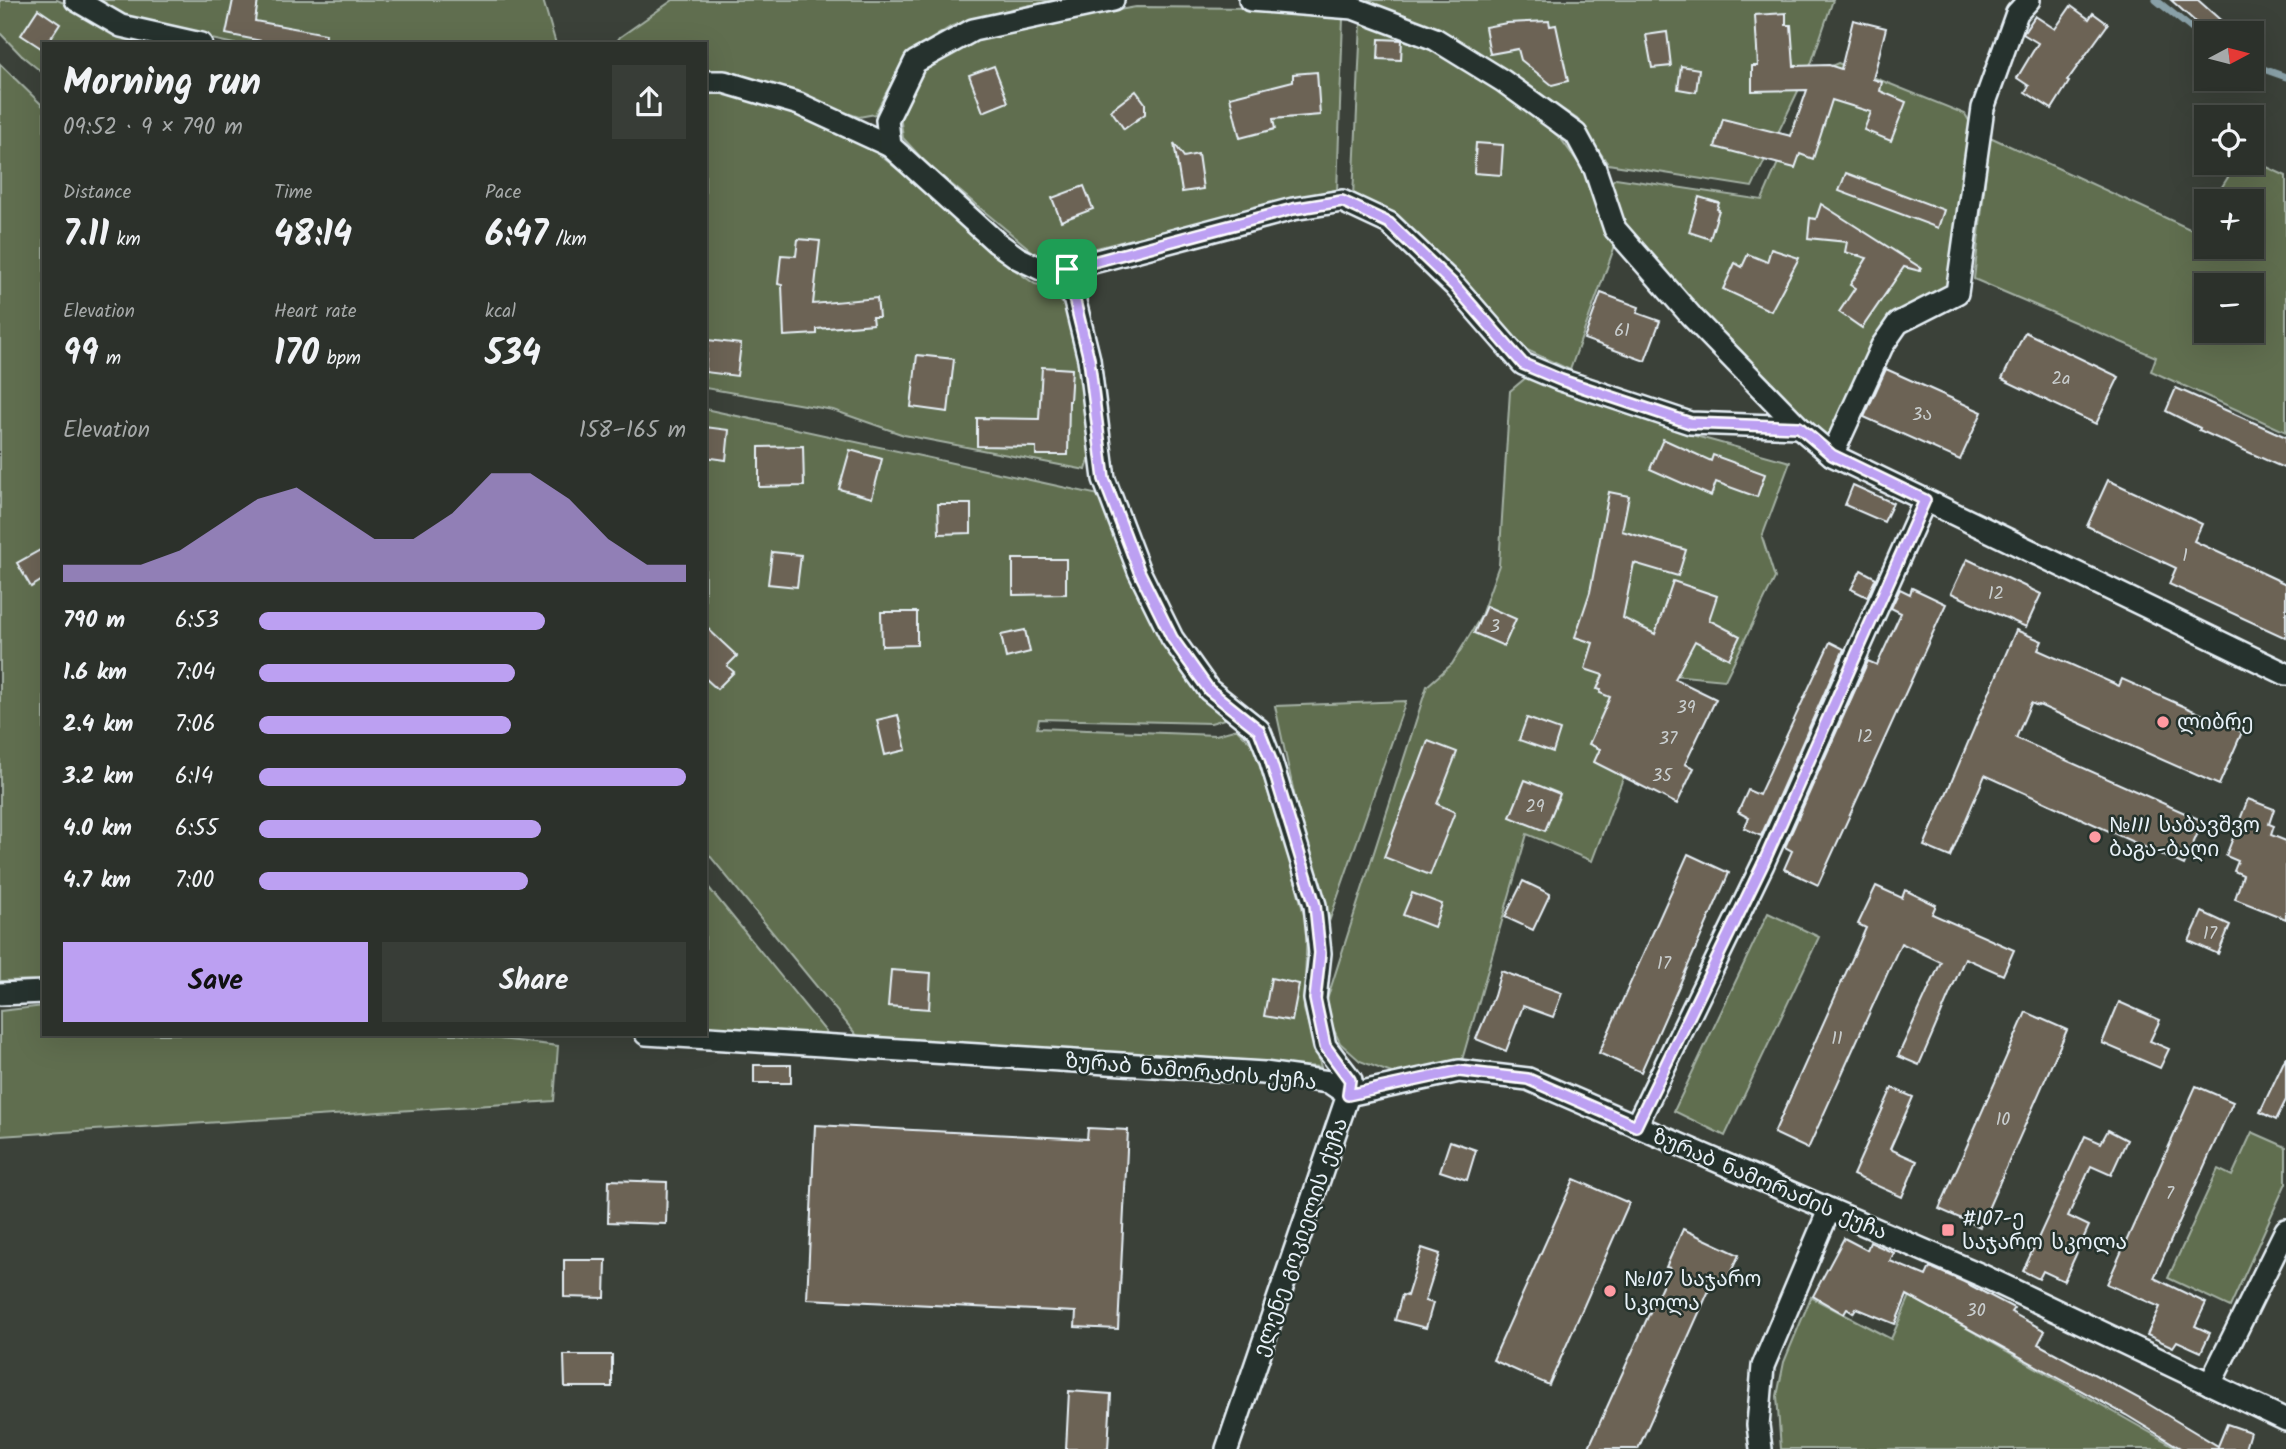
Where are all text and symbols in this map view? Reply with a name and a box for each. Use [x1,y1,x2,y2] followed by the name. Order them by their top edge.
[2194,21,2264,91] north arrow
[2194,21,2264,343] map controls
[63,54,261,114] text: Morning run
[612,65,686,139] button: share
[2194,105,2264,175] button: locate
[63,110,243,146] text: 09:52 · 9 × 790 m
[63,178,131,208] text: Distance
[274,178,312,208] text: Time
[485,178,521,208] text: Pace
[2194,189,2264,259] button: +
[63,208,109,264] text: 7.11
[274,208,352,264] text: 48:14
[485,208,548,264] text: 6:47
[109,225,141,255] text: km
[548,225,587,255] text: /km
[1037,239,1097,299] pin
[1048,250,1086,288] icon: arrive
[2194,273,2264,343] button: −
[63,297,135,327] text: Elevation
[274,297,357,327] text: Heart rate
[485,297,516,327] text: kcal
[1614,317,1630,346] house number: 61
[63,327,98,383] text: 99
[274,327,319,383] text: 170
[485,327,541,383] text: 534
[98,344,121,374] text: m
[319,344,361,374] text: bpm
[2052,365,2070,394] house number: 2a
[1912,401,1932,430] house number: 3ა
[63,413,150,449] text: Elevation
[579,413,686,449] text: 158–165 m
[2182,542,2188,571] house number: 1
[1988,580,2004,609] house number: 12
[63,603,125,639] text: 790 m
[175,603,219,639] text: 6:53
[1490,613,1500,642] house number: 3
[63,655,127,691] text: 1.6 km
[175,655,215,691] text: 7:04
[1676,694,1696,723] house number: 39
[63,707,133,743] text: 2.4 km
[175,707,216,743] text: 7:06
[2177,707,2254,740] place label: ლიბრე
[2155,714,2171,730] marker: ლიბრე
[1857,723,1873,752] house number: 12
[1659,725,1678,754] house number: 37
[63,759,133,795] text: 3.2 km
[175,759,213,795] text: 6:14
[1652,762,1673,791] house number: 35
[1525,793,1545,822] house number: 29
[2109,810,2260,867] place label: №111 საბავშვო ბაგა-ბაღი
[63,811,132,847] text: 4.0 km
[175,811,218,847] text: 6:55
[2087,829,2103,845] marker: №111 საბავშვო ბაგა-ბაღი
[63,863,131,899] text: 4.7 km
[175,863,214,899] text: 7:00
[2203,920,2218,949] house number: 17
[63,942,368,1022] button: Save
[382,942,686,1022] button: Share
[1657,950,1672,979] house number: 17
[1831,1025,1843,1054] house number: 11
[1064,1045,1318,1100] street label: ზურაბ ნამორაძის ქუჩა
[1996,1106,2010,1135] house number: 10
[1245,1114,1358,1361] street label: ელენე გოკიელის ქუჩა
[1647,1121,1892,1250] street label: ზურაბ ნამორაძის ქუჩა
[2166,1180,2175,1209] house number: 7
[1962,1203,2127,1260] place label: #107-ე საჯარო სკოლა
[1940,1222,1956,1238] marker: #107-ე საჯარო სკოლა
[1624,1264,1761,1321] place label: №107 საჯარო სკოლა
[1602,1283,1618,1299] marker: №107 საჯარო სკოლა
[1966,1297,1986,1326] house number: 30

